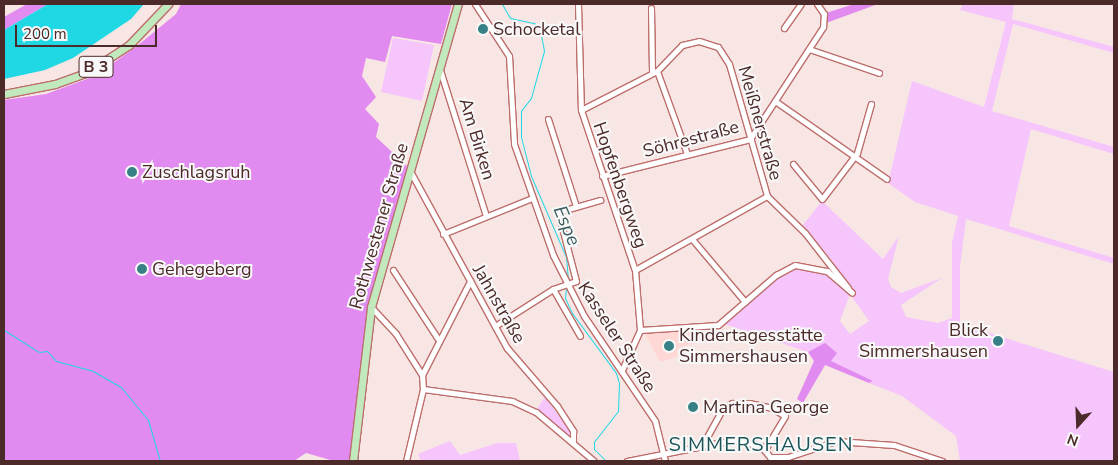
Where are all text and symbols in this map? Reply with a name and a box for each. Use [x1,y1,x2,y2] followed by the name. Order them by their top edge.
[18,15,160,47] scale bar
[493,18,580,40] place label: Schocketal
[477,23,489,35] marker: Schocketal
[23,24,67,44] text: 200 m
[78,54,114,80] road number: B 3
[733,63,787,183] street label: Meißnerstraße
[454,95,500,183] street label: Am Birken
[641,116,741,162] street label: Söhrestraße
[588,119,652,251] street label: Hopfenbergweg
[345,140,413,312] street label: Rothwestener Straße
[142,161,251,183] place label: Zuschlagsruh
[126,166,138,178] marker: Zuschlagsruh
[547,203,585,249] water label: Espe
[152,258,252,280] place label: Gehegeberg
[468,261,530,347] street label: Jahnstraße
[136,263,148,275] marker: Gehegeberg
[573,278,661,396] street label: Kasseler Straße
[859,320,988,362] place label: Blick Simmershausen
[679,325,823,368] place label: Kindertagesstätte Simmershausen
[992,335,1004,347] marker: Blick Simmershausen
[663,340,675,352] marker: Kindertagesstätte Simmershausen
[703,396,829,418] place label: Martina George
[1053,400,1103,450] north arrow
[687,401,699,413] marker: Martina George
[1065,429,1081,450] text: N
[667,432,855,456] district label: SIMMERSHAUSEN

